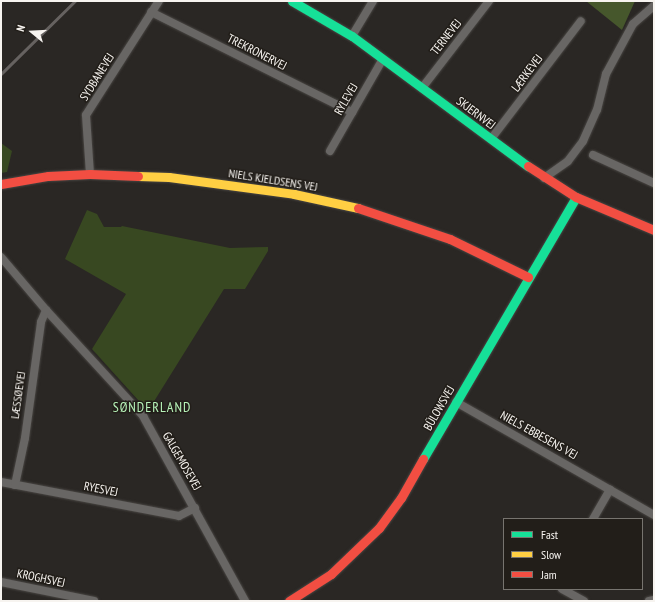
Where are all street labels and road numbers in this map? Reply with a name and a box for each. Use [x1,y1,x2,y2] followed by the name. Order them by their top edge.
[428,16,464,58] street label: TERNEVEJ
[225,31,289,73] street label: TREKRONERVEJ
[77,51,117,103] street label: SYDBANEVEJ
[508,52,546,94] street label: LÆRKEVEJ
[331,81,361,117] street label: RYLEVEJ
[454,94,498,132] street label: SKJERNVEJ
[227,166,319,194] street label: NIELS KJELDSENS VEJ
[8,370,28,420] street label: LÆSSØEVEJ
[420,383,458,433] street label: BÜLOWSVEJ
[498,408,580,462] street label: NIELS EBBESENS VEJ
[160,429,204,493] street label: GALGEMOSEVEJ
[83,479,119,499] street label: RYESVEJ
[16,566,66,590] street label: KROGHSVEJ

